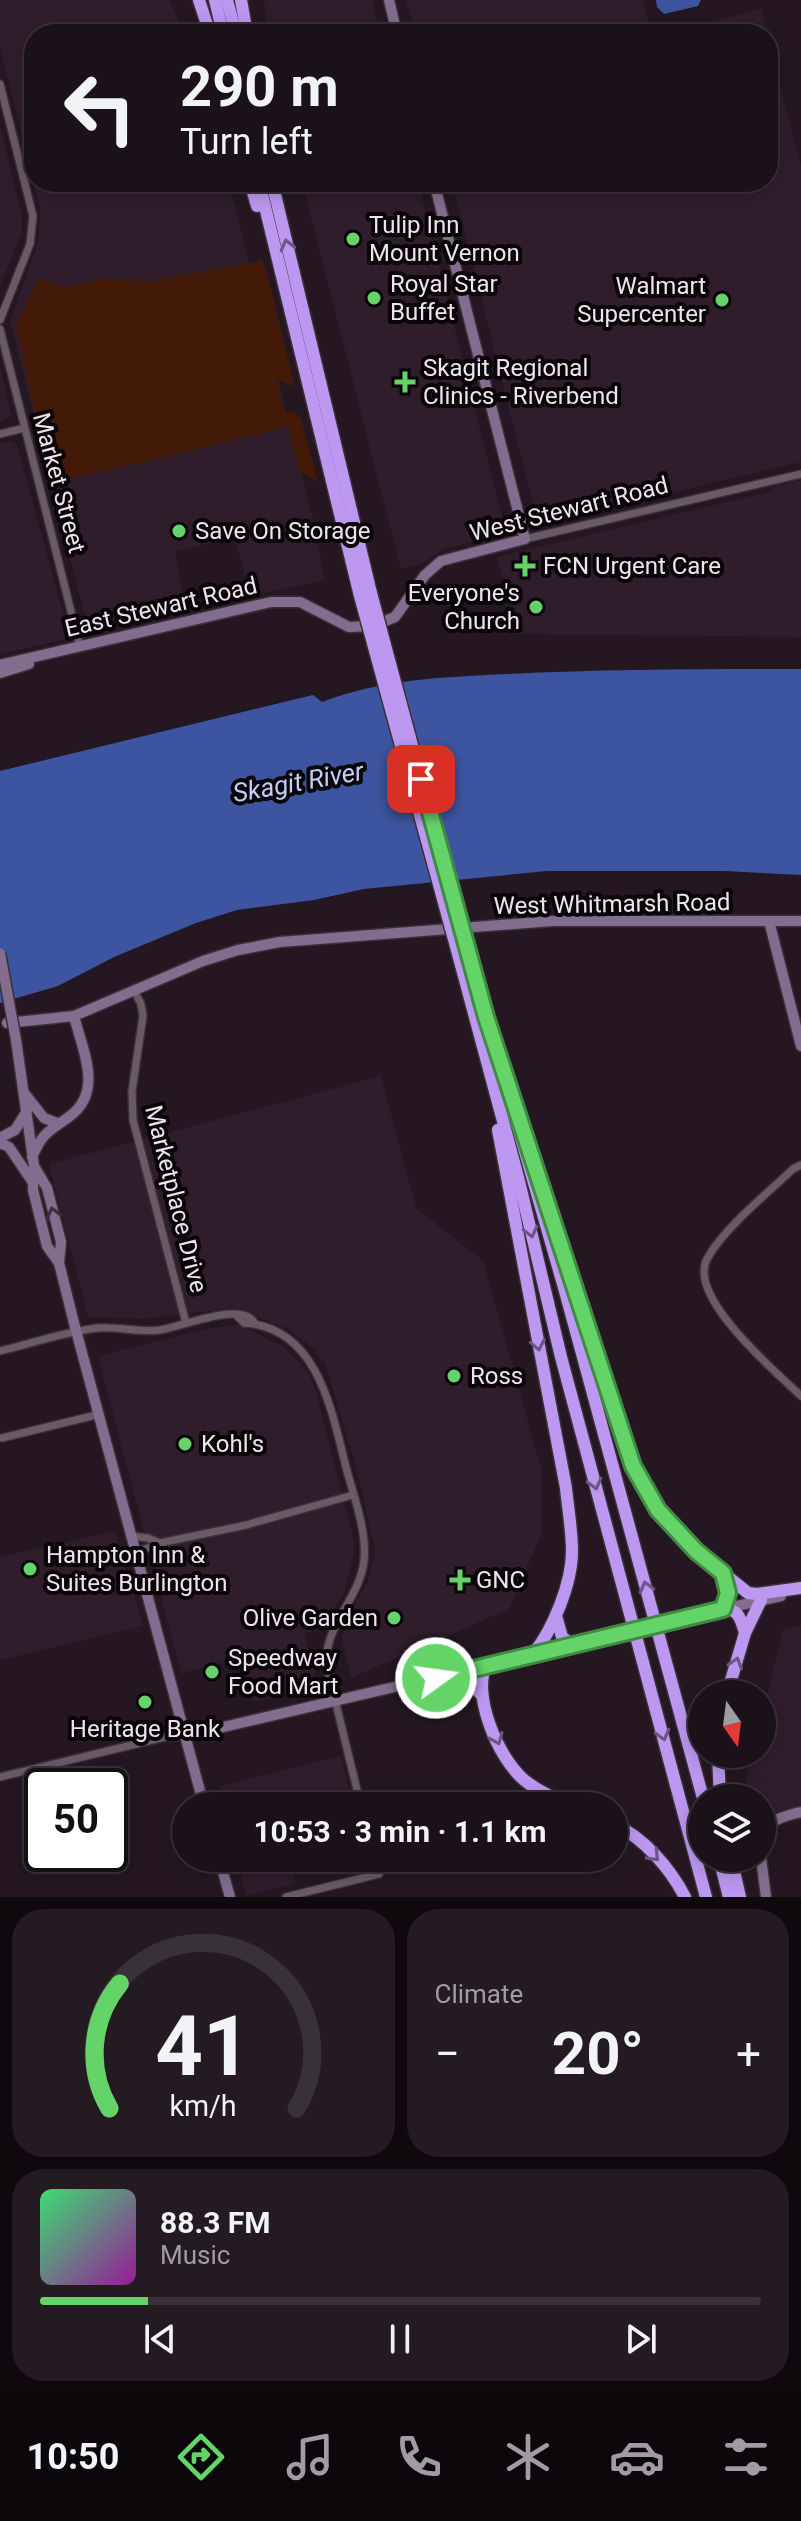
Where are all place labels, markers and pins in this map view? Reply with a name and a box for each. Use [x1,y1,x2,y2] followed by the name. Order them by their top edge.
[369,211,520,267] place label: Tulip Inn Mount Vernon
[344,230,362,248] marker: Tulip Inn Mount Vernon
[390,270,498,326] place label: Royal Star Buffet
[577,272,706,328] place label: Walmart Supercenter
[365,289,383,307] marker: Royal Star Buffet
[713,291,731,309] marker: Walmart Supercenter
[423,354,619,410] place label: Skagit Regional Clinics - Riverbend
[394,371,416,393] marker: Skagit Regional Clinics - Riverbend
[195,517,370,545] place label: Save On Storage
[170,522,188,540] marker: Save On Storage
[543,552,721,580] place label: FCN Urgent Care
[514,555,536,577] marker: FCN Urgent Care
[408,579,520,635] place label: Everyone's Church
[527,598,545,616] marker: Everyone's Church
[387,745,455,813] pin
[470,1362,523,1390] place label: Ross
[445,1367,463,1385] marker: Ross
[201,1430,264,1458] place label: Kohl's
[176,1435,194,1453] marker: Kohl's
[46,1541,228,1597] place label: Hampton Inn & Suites Burlington
[21,1560,39,1578] marker: Hampton Inn & Suites Burlington
[476,1566,525,1594] place label: GNC
[451,1571,469,1589] marker: GNC
[243,1604,378,1632] place label: Olive Garden
[385,1609,403,1627] marker: Olive Garden
[228,1644,339,1700] place label: Speedway Food Mart
[203,1663,221,1681] marker: Speedway Food Mart
[136,1693,154,1711] marker: Heritage Bank
[70,1715,221,1743] place label: Heritage Bank

